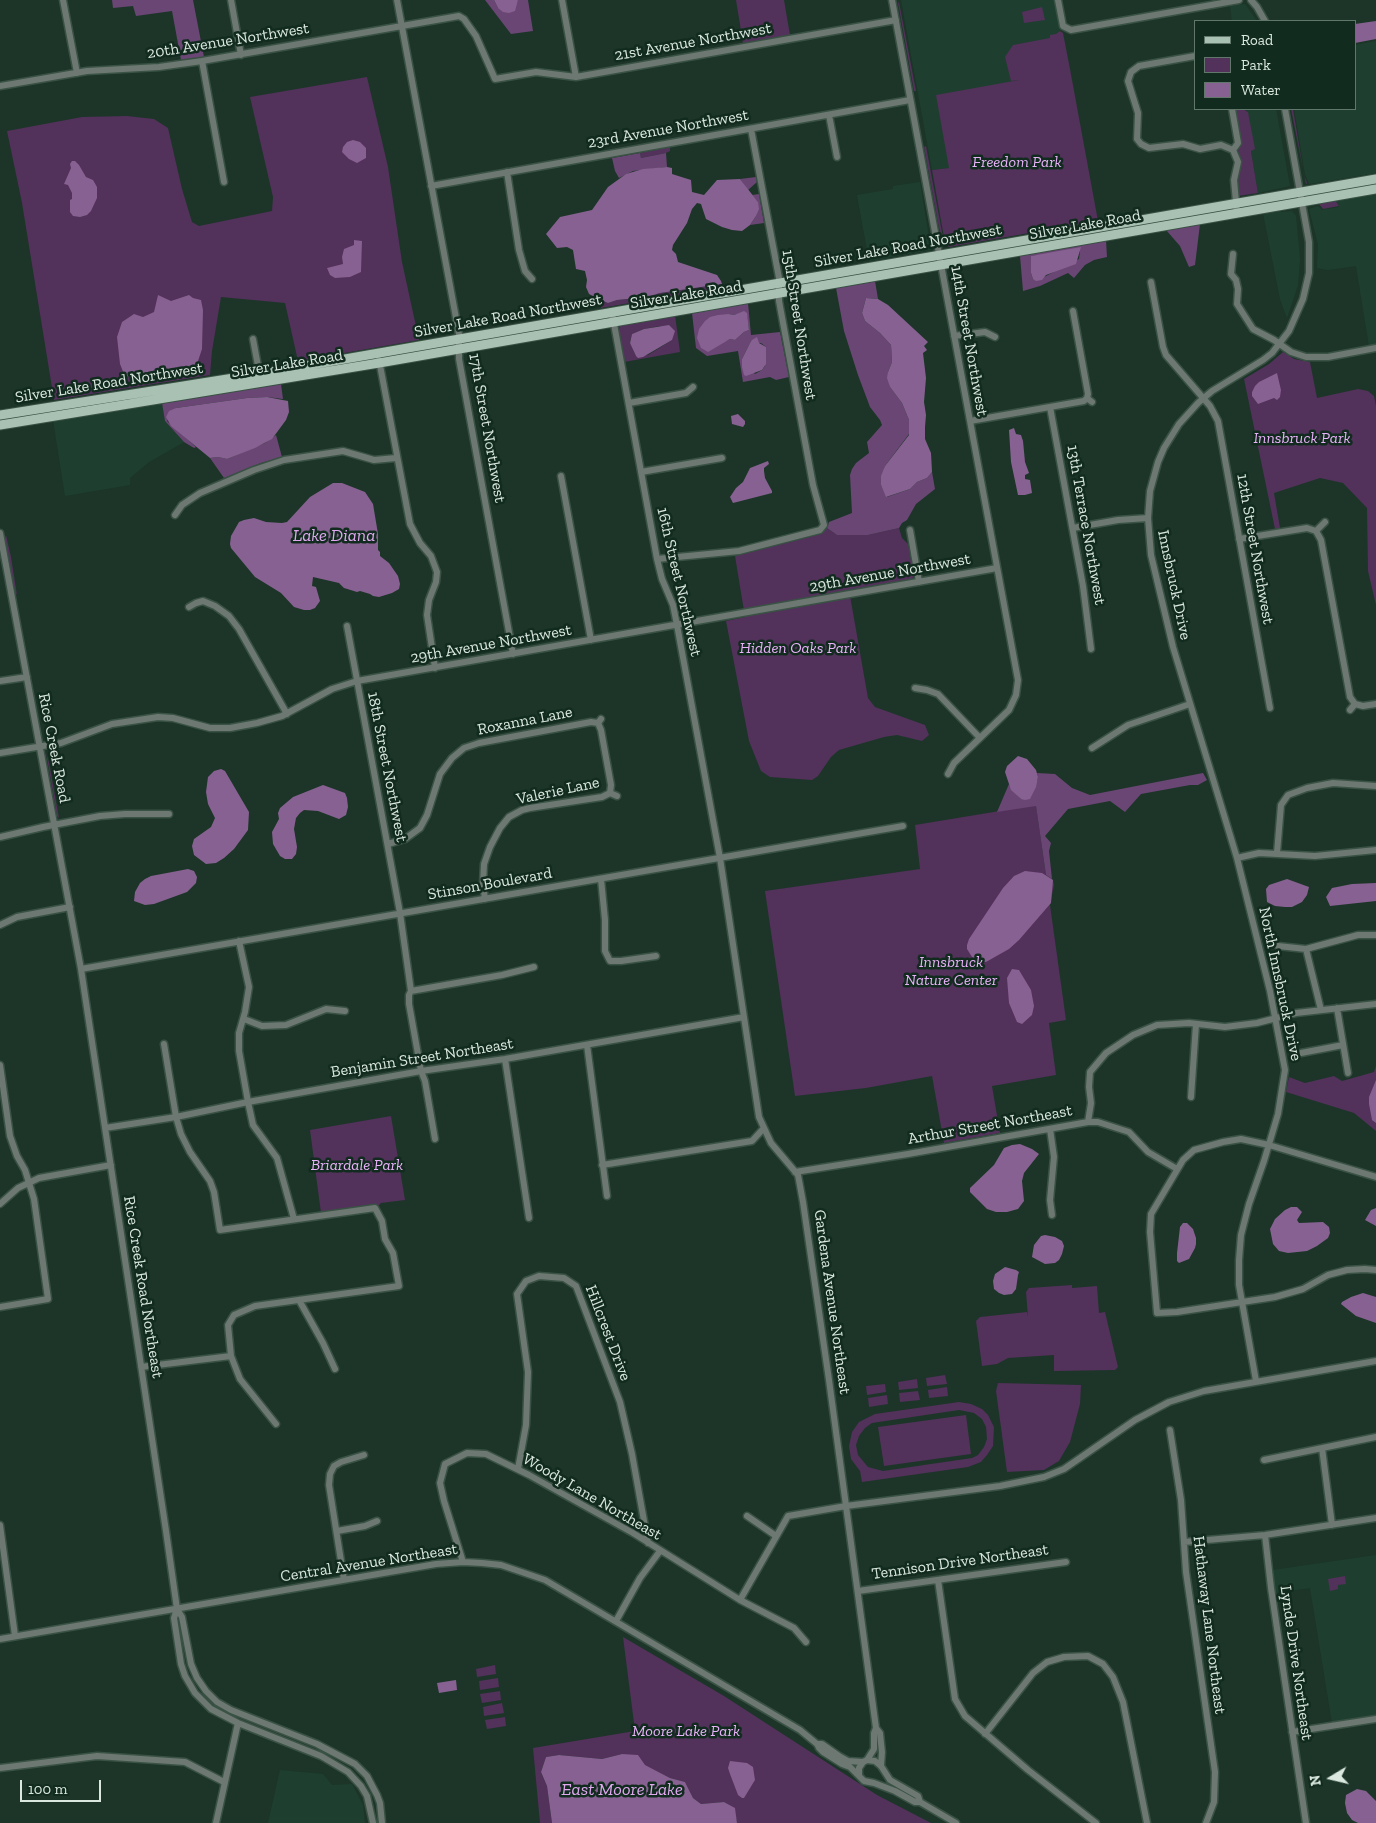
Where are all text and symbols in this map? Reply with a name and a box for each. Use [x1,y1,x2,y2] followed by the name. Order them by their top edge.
[146,19,310,63] street label: 20th Avenue Northwest
[613,19,773,65] street label: 21st Avenue Northwest
[1194,20,1356,110] legend
[1241,31,1273,49] text: Road
[1241,56,1271,74] text: Park
[1241,81,1281,99] text: Water
[586,105,750,153] street label: 23rd Avenue Northwest
[972,152,1062,172] park label: Freedom Park
[1028,206,1142,244] street label: Silver Lake Road
[813,220,1003,272] street label: Silver Lake Road Northwest
[778,248,820,402] street label: 15th Street Northwest
[946,264,992,418] street label: 14th Street Northwest
[629,277,743,313] street label: Silver Lake Road
[413,290,603,342] street label: Silver Lake Road Northwest
[230,346,344,382] street label: Silver Lake Road
[464,352,510,504] street label: 17th Street Northwest
[14,359,204,407] street label: Silver Lake Road Northwest
[1253,428,1351,448] park label: Innsbruck Park
[1062,443,1110,607] street label: 13th Terrace Northwest
[1232,472,1278,626] street label: 12th Street Northwest
[652,506,706,658] street label: 16th Street Northwest
[293,525,375,547] water label: Lake Diana
[1153,528,1195,642] street label: Innsbruck Drive
[808,549,972,597] street label: 29th Avenue Northwest
[409,620,573,668] street label: 29th Avenue Northwest
[740,638,856,658] park label: Hidden Oaks Park
[363,690,411,844] street label: 18th Street Northwest
[34,692,74,804] street label: Rice Creek Road
[476,702,574,740] street label: Roxanna Lane
[515,773,601,809] street label: Valerie Lane
[426,864,554,904] street label: Stinson Boulevard
[1254,905,1306,1063] street label: North Innsbruck Drive
[905,952,997,990] park label: Innsbruck Nature Center
[329,1034,515,1082] street label: Benjamin Street Northeast
[906,1101,1074,1149] street label: Arthur Street Northeast
[311,1155,403,1175] park label: Briardale Park
[119,1194,167,1380] street label: Rice Creek Road Northeast
[810,1209,854,1395] street label: Gardena Avenue Northeast
[581,1282,635,1384] street label: Hillcrest Drive
[519,1449,665,1545] street label: Woody Lane Northeast
[1189,1535,1229,1715] street label: Hathaway Lane Northeast
[279,1540,459,1586] street label: Central Avenue Northeast
[871,1540,1049,1584] street label: Tennison Drive Northeast
[1276,1584,1316,1742] street label: Lynde Drive Northeast
[632,1721,740,1741] park label: Moore Lake Park
[1306,1753,1356,1803] north arrow
[22,1770,104,1802] scale bar
[1306,1774,1325,1787] text: N
[561,1779,683,1801] water label: East Moore Lake
[28,1780,67,1798] text: 100 m

